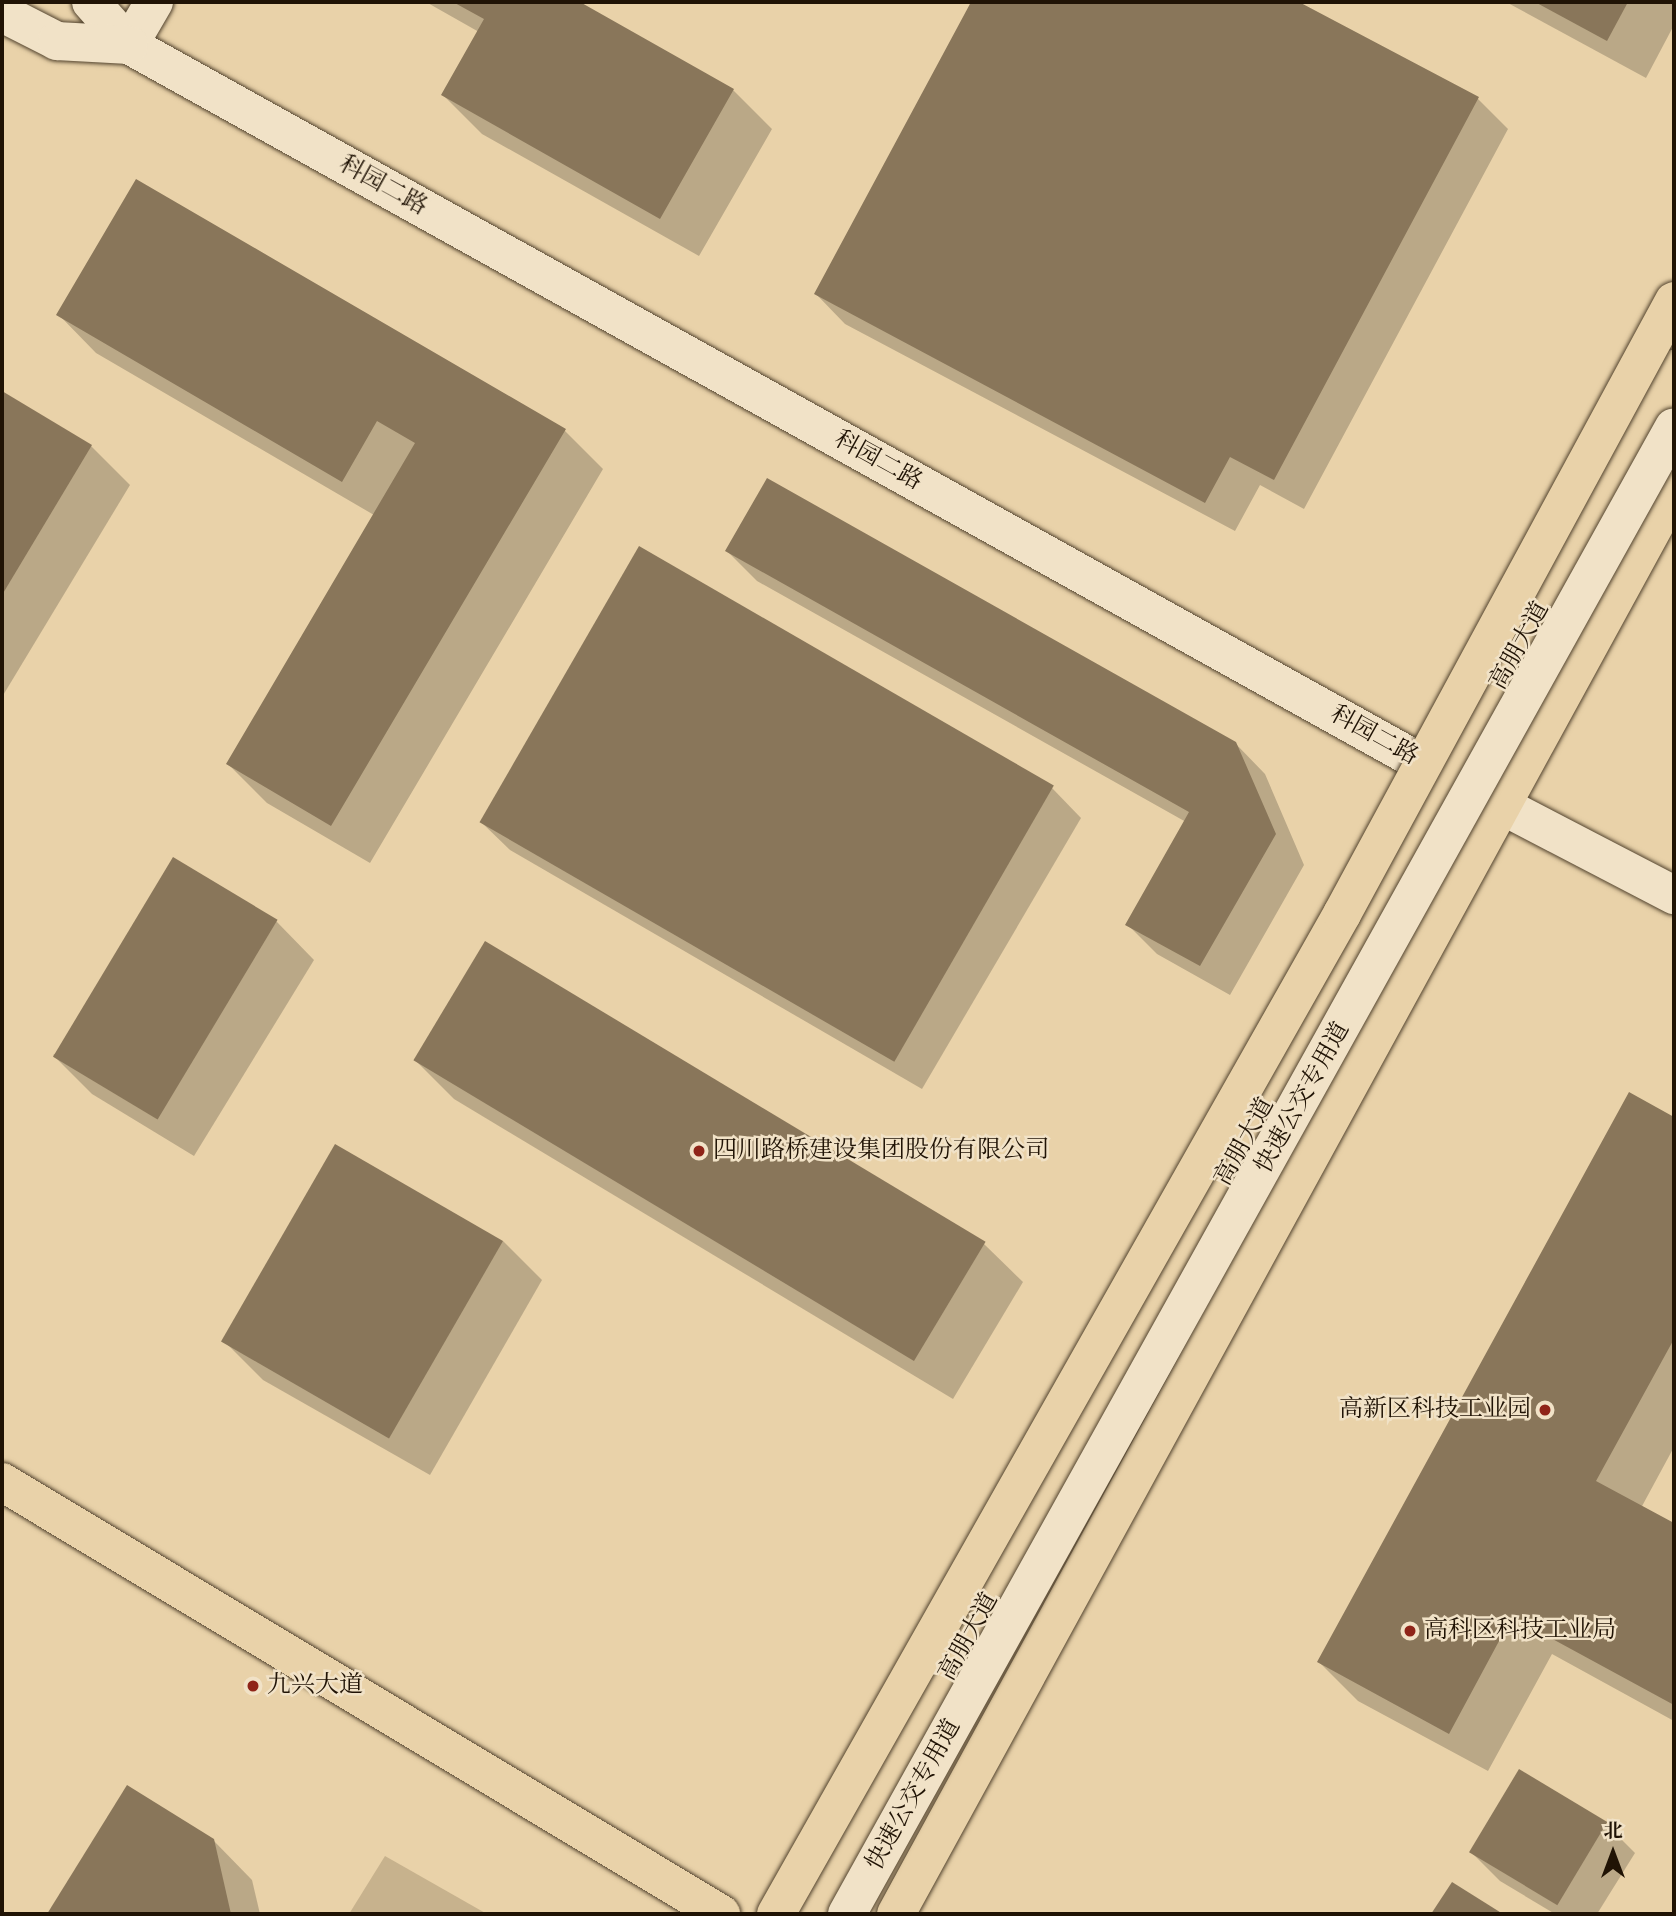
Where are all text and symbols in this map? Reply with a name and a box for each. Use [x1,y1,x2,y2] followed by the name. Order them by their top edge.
[334,150,432,222] street label: 科园二路
[829,425,927,497] street label: 科园二路
[1484,597,1556,695] street label: 高朋大道
[1325,700,1423,772] street label: 科园二路
[1250,1018,1356,1178] street label: 快速公交专用道
[1209,1093,1281,1191] street label: 高朋大道
[713,1137,1049,1165] place label: 四川路桥建设集团股份有限公司
[691,1143,707,1159] marker: 四川路桥建设集团股份有限公司
[1339,1396,1531,1424] place label: 高新区科技工业园
[1537,1402,1553,1418] marker: 高新区科技工业园
[933,1588,1005,1686] street label: 高朋大道
[1424,1617,1616,1645] place label: 高科区科技工业局
[1402,1623,1418,1639] marker: 高科区科技工业局
[267,1672,363,1700] place label: 九兴大道
[245,1678,261,1694] marker: 九兴大道
[861,1715,967,1875] street label: 快速公交专用道
[1578,1818,1648,1888] north arrow
[1603,1820,1623,1844] text: 北

